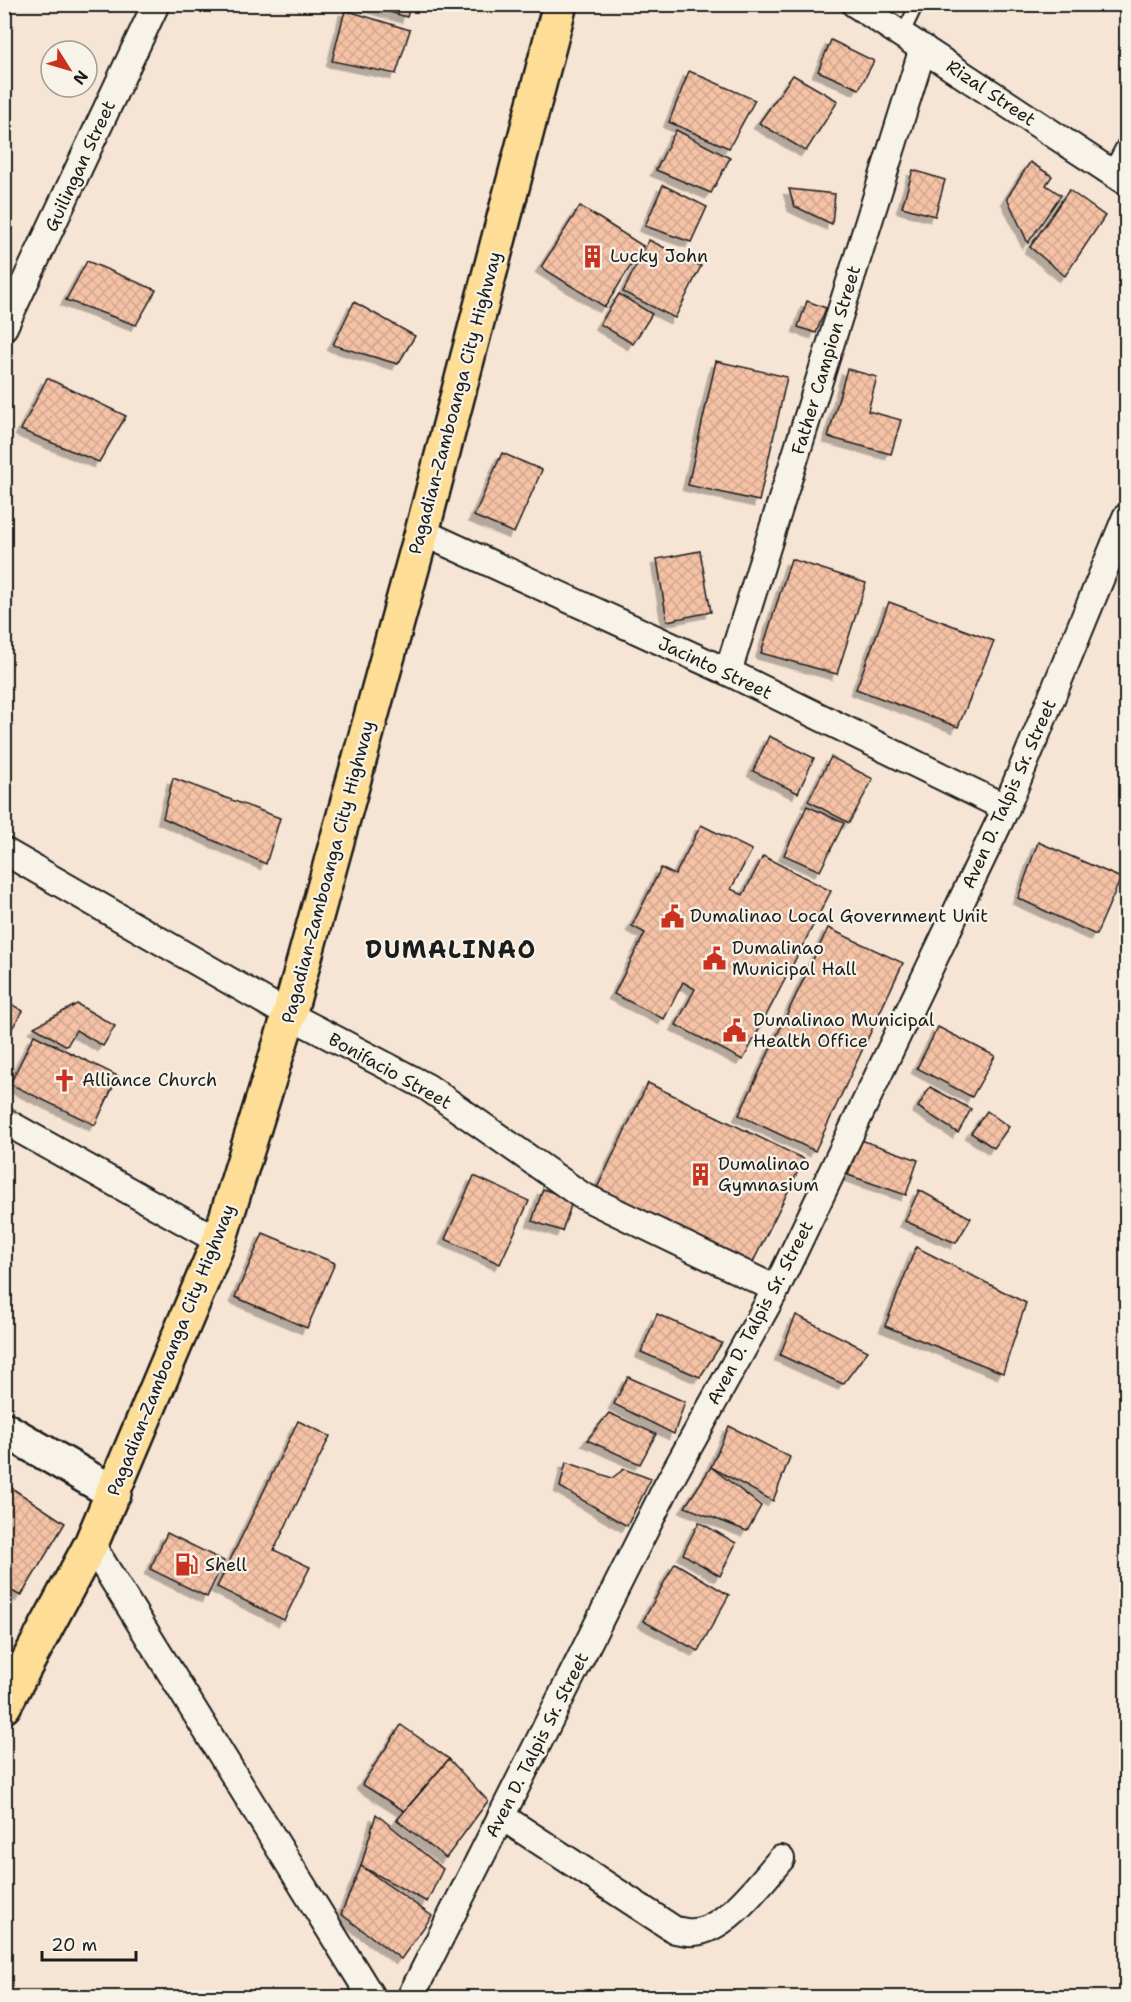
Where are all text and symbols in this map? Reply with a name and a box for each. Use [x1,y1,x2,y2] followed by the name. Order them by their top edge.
[39,39,99,99] north arrow
[942,54,1040,132] street label: Rizal Street
[68,66,93,89] text: N
[39,96,121,235] street label: Guilingan Street
[579,243,605,269] building icon: Lucky John
[610,244,708,268] place label: Lucky John
[403,249,507,557] street label: Pagadian-Zamboanga City Highway
[786,262,866,457] street label: Father Campion Street
[654,631,776,705] street label: Jacinto Street
[956,695,1062,893] street label: Aven D. Talpis Sr. Street
[276,718,380,1026] street label: Pagadian-Zamboanga City Highway
[659,903,685,929] public building icon: Dumalinao Local Government Unit
[690,904,988,928] place label: Dumalinao Local Government Unit
[365,934,537,966] district label: DUMALINAO
[732,936,857,981] place label: Dumalinao Municipal Hall
[701,945,727,971] public building icon: Dumalinao Municipal Hall
[753,1008,935,1053] place label: Dumalinao Municipal Health Office
[722,1017,748,1043] public building icon: Dumalinao Municipal Health Office
[324,1027,456,1115] street label: Bonifacio Street
[51,1067,77,1093] church icon: Alliance Church
[82,1068,217,1092] place label: Alliance Church
[718,1152,819,1197] place label: Dumalinao Gymnasium
[687,1161,713,1187] building icon: Dumalinao Gymnasium
[101,1201,241,1499] street label: Pagadian-Zamboanga City Highway
[701,1217,819,1409] street label: Aven D. Talpis Sr. Street
[174,1552,200,1578] fuel station icon: Shell
[205,1553,247,1577] place label: Shell
[480,1648,594,1842] street label: Aven D. Talpis Sr. Street
[42,1924,136,1962] scale bar
[51,1933,97,1957] text: 20 m

